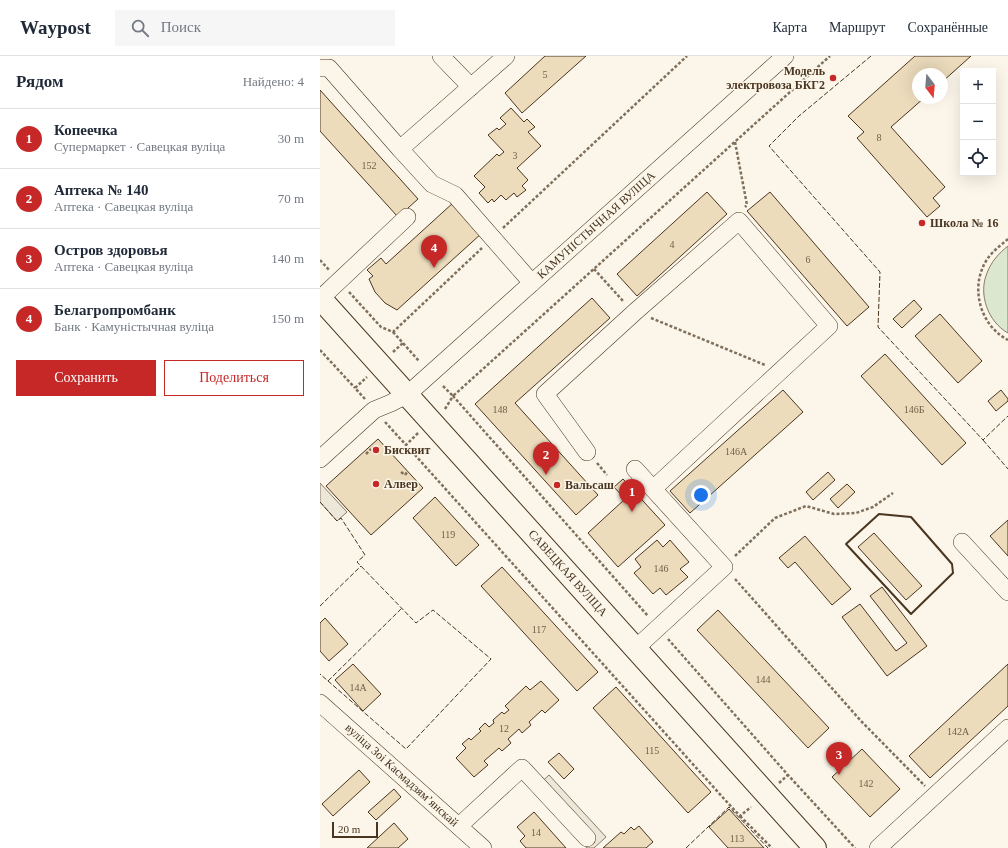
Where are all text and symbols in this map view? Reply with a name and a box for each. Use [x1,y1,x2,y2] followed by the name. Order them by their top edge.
[115,10,395,46] search box
[20,17,91,38] text: Waypost
[129,17,151,39] icon: search
[161,19,201,35] text: Поиск
[772,20,807,35] text: Карта
[829,20,885,35] text: Маршрут
[907,20,988,35] text: Сохранённые
[726,64,826,92] place label: Модель электровоза БКГ2
[912,68,948,104] north arrow
[960,68,996,176] map controls
[960,68,996,104] button: +
[543,69,548,80] house number: 5
[16,72,64,91] text: Рядом
[828,73,838,83] marker: Модель электровоза БКГ2
[243,74,304,89] text: Найдено: 4
[960,104,996,140] button: −
[54,122,118,138] text: Копеечка
[26,131,32,146] text: 1
[278,131,304,146] text: 30 m
[877,132,882,143] house number: 8
[54,139,225,154] text: Супермаркет · Савецкая вуліца
[960,140,996,176] button: locate
[513,150,518,161] house number: 3
[362,160,377,171] house number: 152
[534,168,658,282] street label: КАМУНІСТЫЧНАЯ ВУЛІЦА
[54,182,149,198] text: Аптека № 140
[26,191,32,206] text: 2
[278,191,304,206] text: 70 m
[54,199,193,214] text: Аптека · Савецкая вуліца
[930,216,999,230] place label: Школа № 16
[917,218,927,228] marker: Школа № 16
[421,235,447,268] pin: 4
[670,239,675,250] house number: 4
[54,242,168,258] text: Остров здоровья
[26,251,32,266] text: 3
[271,251,304,266] text: 140 m
[806,254,811,265] house number: 6
[54,259,193,274] text: Аптека · Савецкая вуліца
[54,302,176,318] text: Белагропромбанк
[26,311,32,326] text: 4
[271,311,304,326] text: 150 m
[54,319,214,334] text: Банк · Камуністычная вуліца
[16,360,156,396] button: Сохранить
[164,360,304,396] button: Поделиться
[493,404,508,415] house number: 148
[904,404,925,415] house number: 146Б
[533,442,559,475] pin: 2
[384,443,430,457] place label: Бисквит
[371,445,381,455] marker: Бисквит
[725,446,748,457] house number: 146А
[384,477,418,491] place label: Алвер
[565,478,614,492] place label: Вальсаш
[371,479,381,489] marker: Алвер
[619,479,645,512] pin: 1
[552,480,562,490] marker: Вальсаш
[691,485,711,505] your location
[526,527,611,619] street label: САВЕЦКАЯ ВУЛІЦА
[441,529,455,540] house number: 119
[654,563,669,574] house number: 146
[532,624,546,635] house number: 117
[756,674,771,685] house number: 144
[349,682,367,693] house number: 14А
[343,721,462,830] street label: вуліца Зоі Касмадзямʼянскай
[499,723,509,734] house number: 12
[947,726,970,737] house number: 142А
[826,742,852,775] pin: 3
[645,745,659,756] house number: 115
[859,778,874,789] house number: 142
[332,820,378,839] scale bar
[338,823,360,835] text: 20 m
[531,827,541,838] house number: 14
[730,833,744,844] house number: 113

